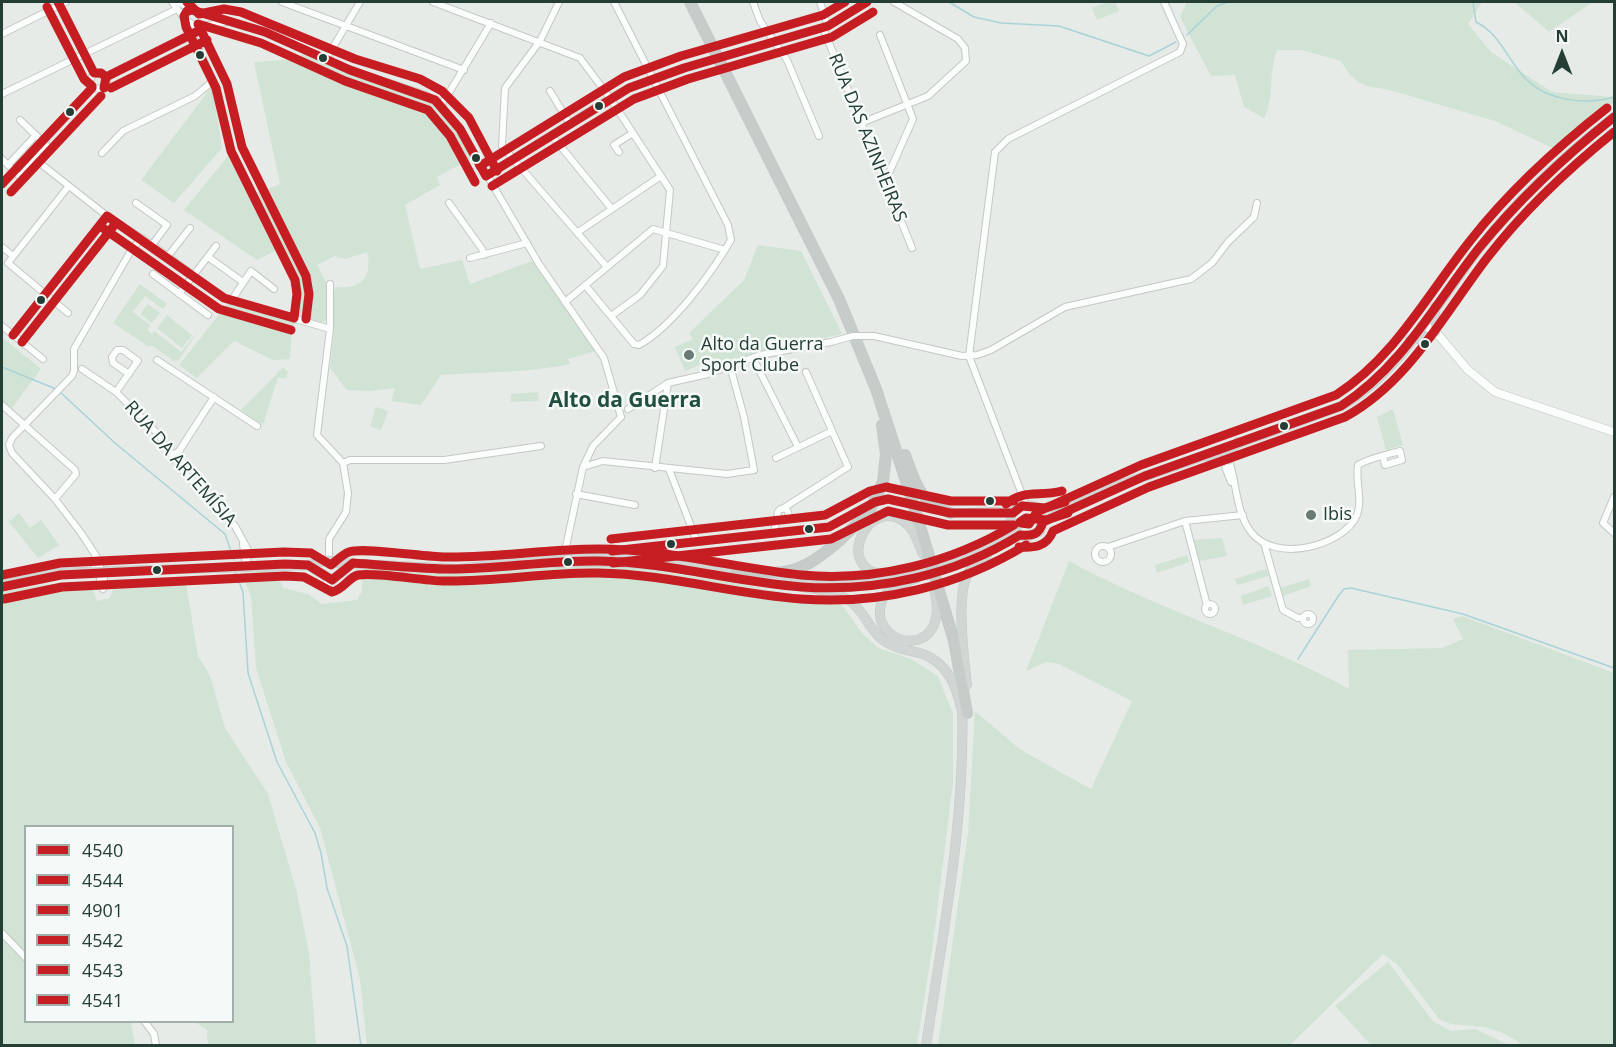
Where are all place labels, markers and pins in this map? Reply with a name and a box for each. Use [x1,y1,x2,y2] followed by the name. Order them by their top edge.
[194,49,206,61] unlabelled marker
[317,52,329,64] unlabelled marker
[593,100,605,112] unlabelled marker
[64,106,76,118] unlabelled marker
[470,152,482,164] unlabelled marker
[35,294,47,306] unlabelled marker
[701,334,823,376] place label: Alto da Guerra Sport Clube
[1419,338,1431,350] unlabelled marker
[682,348,696,362] marker: Alto da Guerra Sport Clube
[1278,420,1290,432] unlabelled marker
[984,495,996,507] unlabelled marker
[1323,504,1352,526] place label: Ibis
[1304,508,1318,522] marker: Ibis
[803,523,815,535] unlabelled marker
[665,538,677,550] unlabelled marker
[562,556,574,568] unlabelled marker
[151,564,163,576] unlabelled marker

